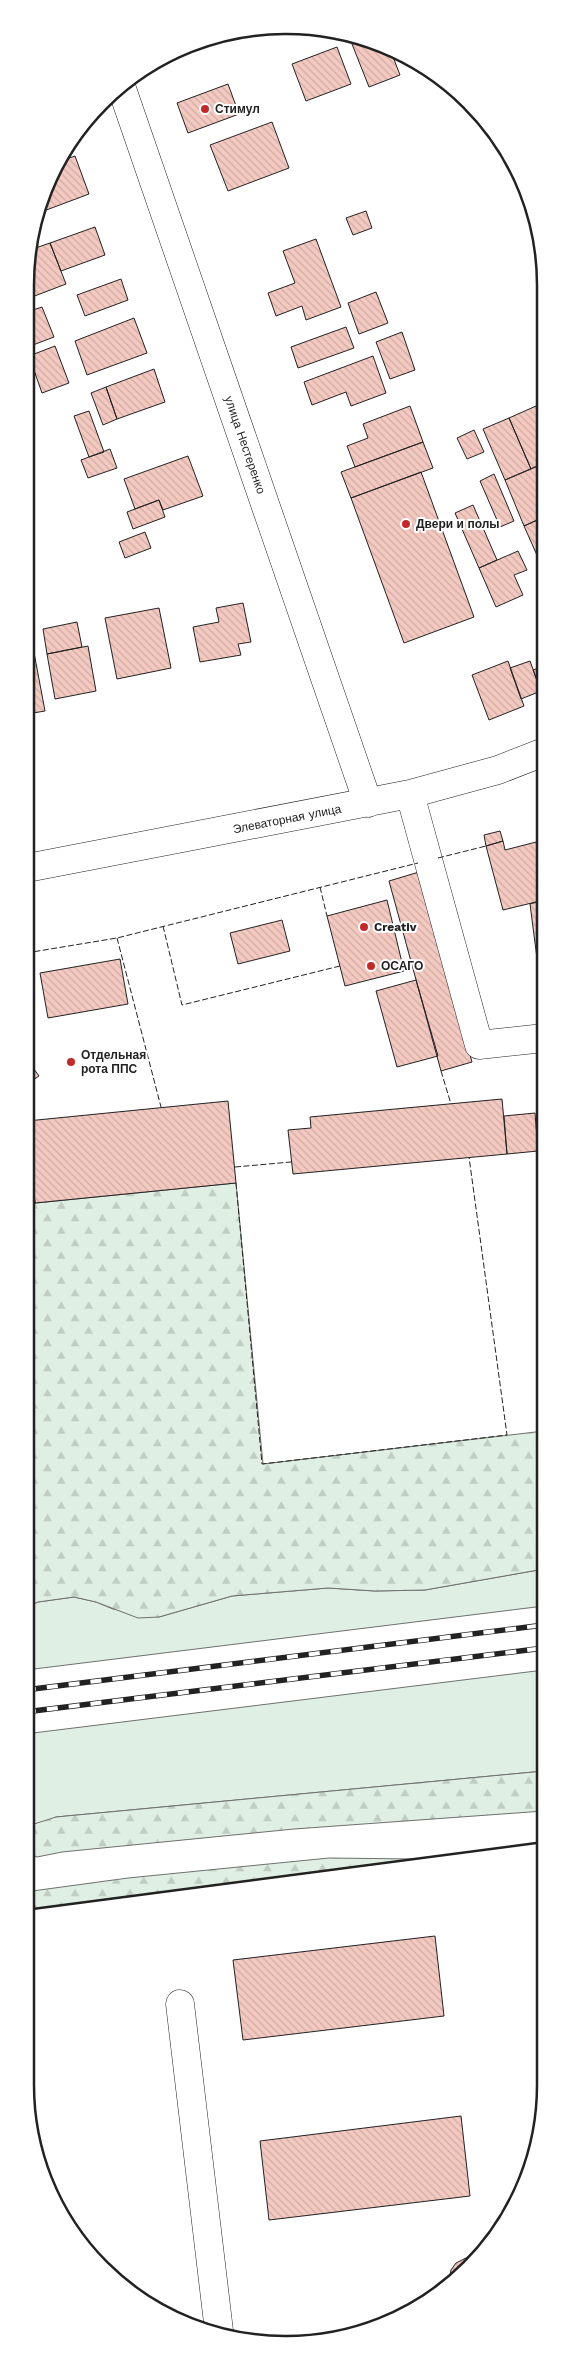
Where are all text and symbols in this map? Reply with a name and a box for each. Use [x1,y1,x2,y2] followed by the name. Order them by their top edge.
[215,102,260,116] place label: Стимул
[199,103,211,115] marker: Стимул
[222,394,268,496] street label: улица Нестеренко
[416,517,500,531] place label: Двери и полы
[400,518,412,530] marker: Двери и полы
[232,802,343,836] street label: Элеваторная улица
[374,920,417,934] place label: Creativ
[358,921,370,933] marker: Creativ
[381,959,423,973] place label: ОСАГО
[365,960,377,972] marker: ОСАГО
[81,1048,146,1076] place label: Отдельная рота ППС
[65,1056,77,1068] marker: Отдельная рота ППС

